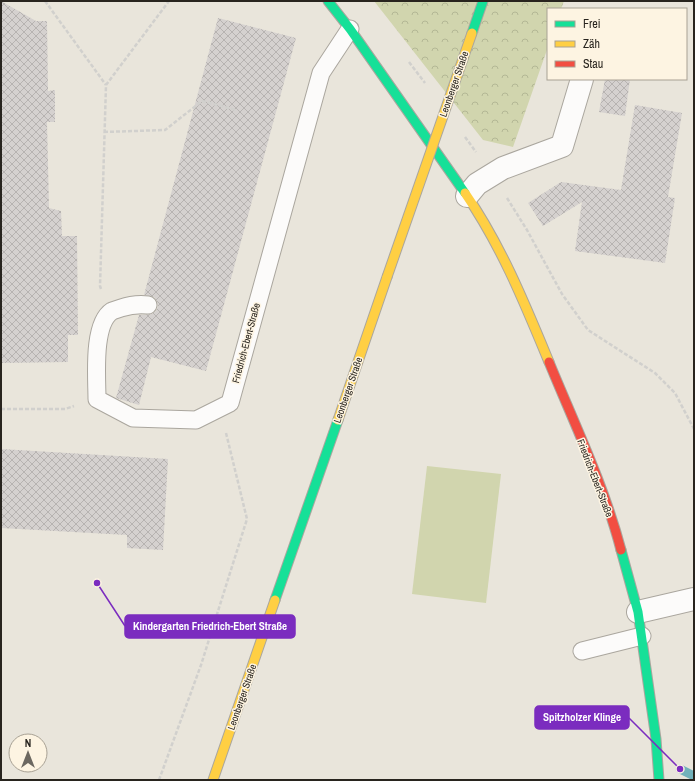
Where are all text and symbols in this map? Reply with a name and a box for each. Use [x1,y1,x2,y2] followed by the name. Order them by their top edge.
[547,8,687,80] legend
[583,16,601,32] text: Frei
[583,36,600,52] text: Zäh
[437,49,471,119] street label: Leonberger Straße
[583,56,603,72] text: Stau
[229,301,263,385] street label: Friedrich-Ebert-Straße
[331,355,365,425] street label: Leonberger Straße
[574,437,616,519] street label: Friedrich-Ebert-Straße
[125,615,295,638] callout: Kindergarten Friedrich-Ebert Straße
[133,619,287,633] text: Kindergarten Friedrich-Ebert Straße
[225,662,259,732] street label: Leonberger Straße
[535,706,629,729] callout: Spitzholzer Klinge
[543,710,621,724] text: Spitzholzer Klinge
[8,733,48,773] north arrow
[25,736,31,750] text: N

